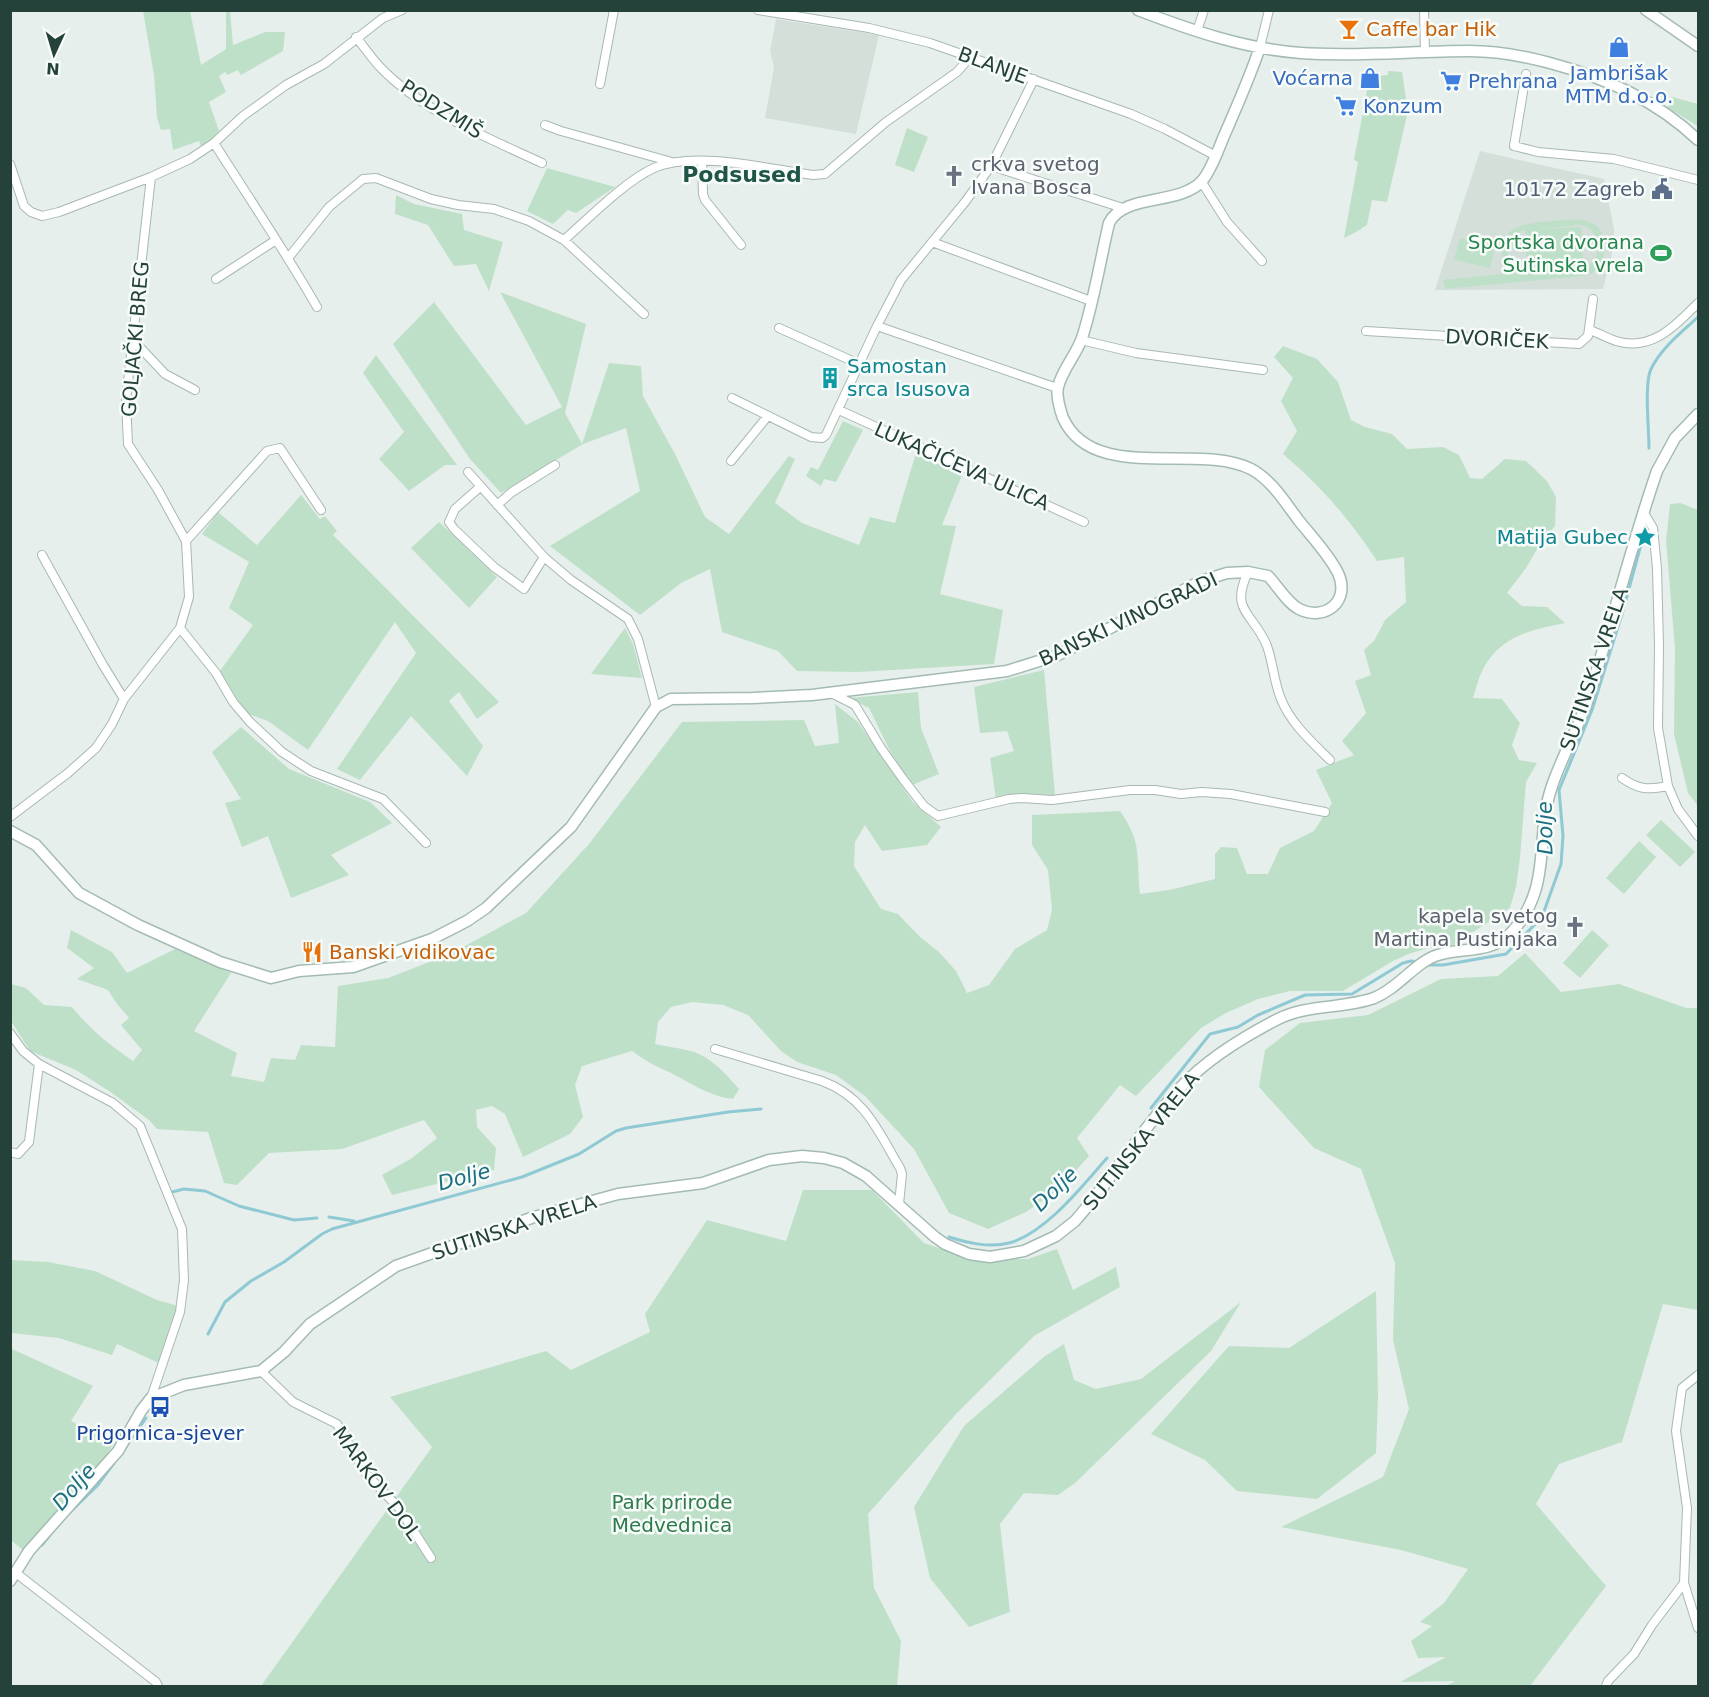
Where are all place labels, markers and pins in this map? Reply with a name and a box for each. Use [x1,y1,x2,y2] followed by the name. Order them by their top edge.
[1337,17,1361,41] bar icon: Caffe bar Hik
[1366,17,1497,41] place label: Caffe bar Hik
[1607,35,1631,59] shop icon: Jambrišak MTM d.o.o.
[1565,61,1673,108] place label: Jambrišak MTM d.o.o.
[1273,66,1353,90] place label: Voćarna
[1358,66,1382,90] shop icon: Voćarna
[1439,69,1463,93] supermarket icon: Prehrana
[1468,69,1558,93] place label: Prehrana
[1334,94,1358,118] supermarket icon: Konzum
[1363,94,1443,118] place label: Konzum
[971,152,1100,199] place label: crkva svetog Ivana Bosca
[942,164,966,188] church icon: crkva svetog Ivana Bosca
[1504,177,1645,201] place label: 10172 Zagreb
[1650,177,1674,201] public building icon: 10172 Zagreb
[1468,230,1644,277] place label: Sportska dvorana Sutinska vrela
[1649,241,1673,265] sports icon: Sportska dvorana Sutinska vrela
[847,354,971,401] place label: Samostan srca Isusova
[818,366,842,390] building icon: Samostan srca Isusova
[1497,525,1628,549] place label: Matija Gubec
[1633,525,1657,549] place icon: Matija Gubec
[1373,904,1558,951] place label: kapela svetog Martina Pustinjaka
[1563,915,1587,939] church icon: kapela svetog Martina Pustinjaka
[300,940,324,964] restaurant icon: Banski vidikovac
[329,940,495,964] place label: Banski vidikovac
[148,1395,172,1419] bus stop icon: Prigornica-sjever
[76,1421,245,1445] place label: Prigornica-sjever

